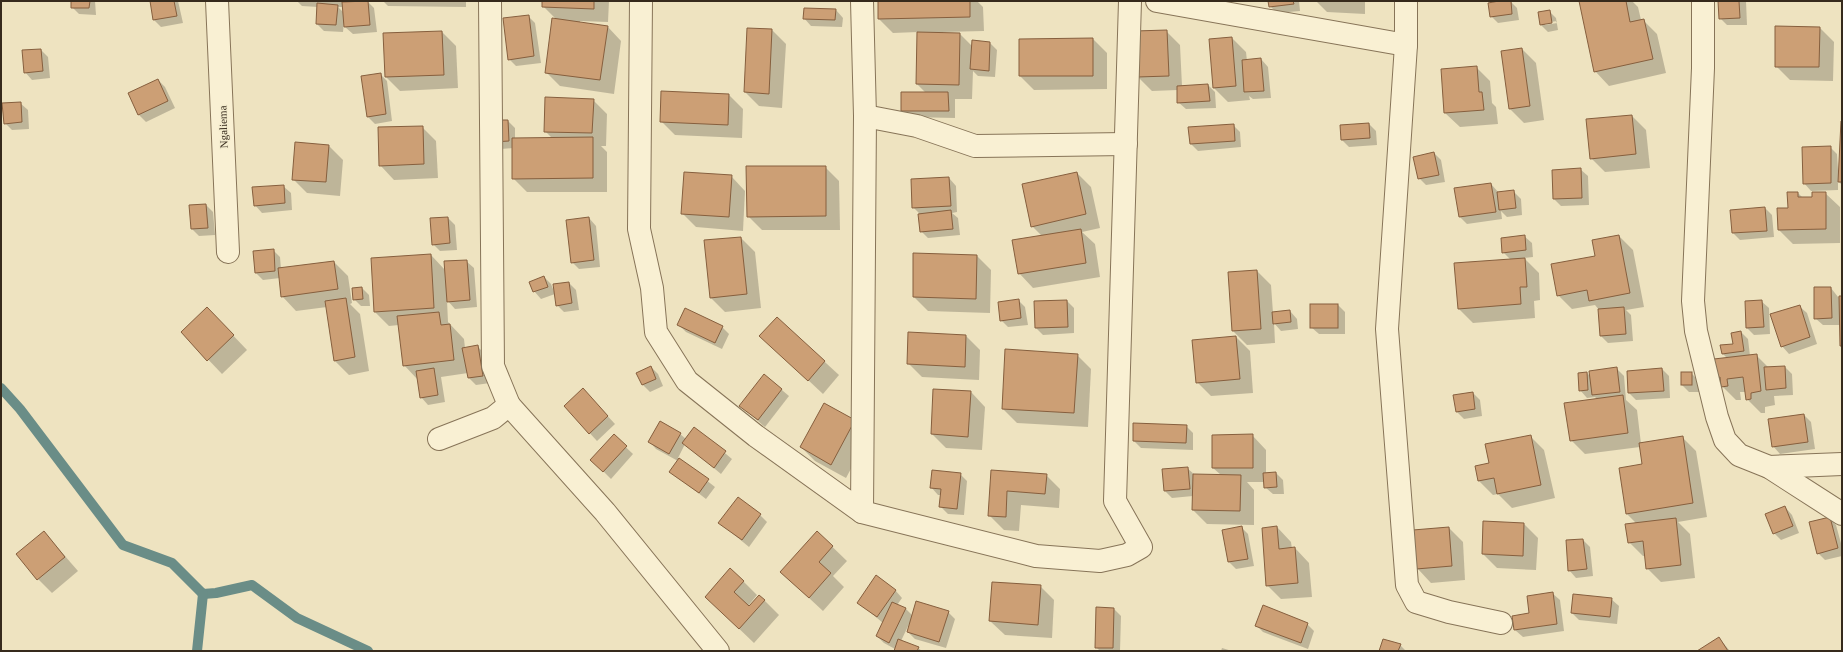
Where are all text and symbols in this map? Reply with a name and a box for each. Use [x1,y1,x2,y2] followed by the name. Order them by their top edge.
[216,105,230,149] street label: Ngaliema

